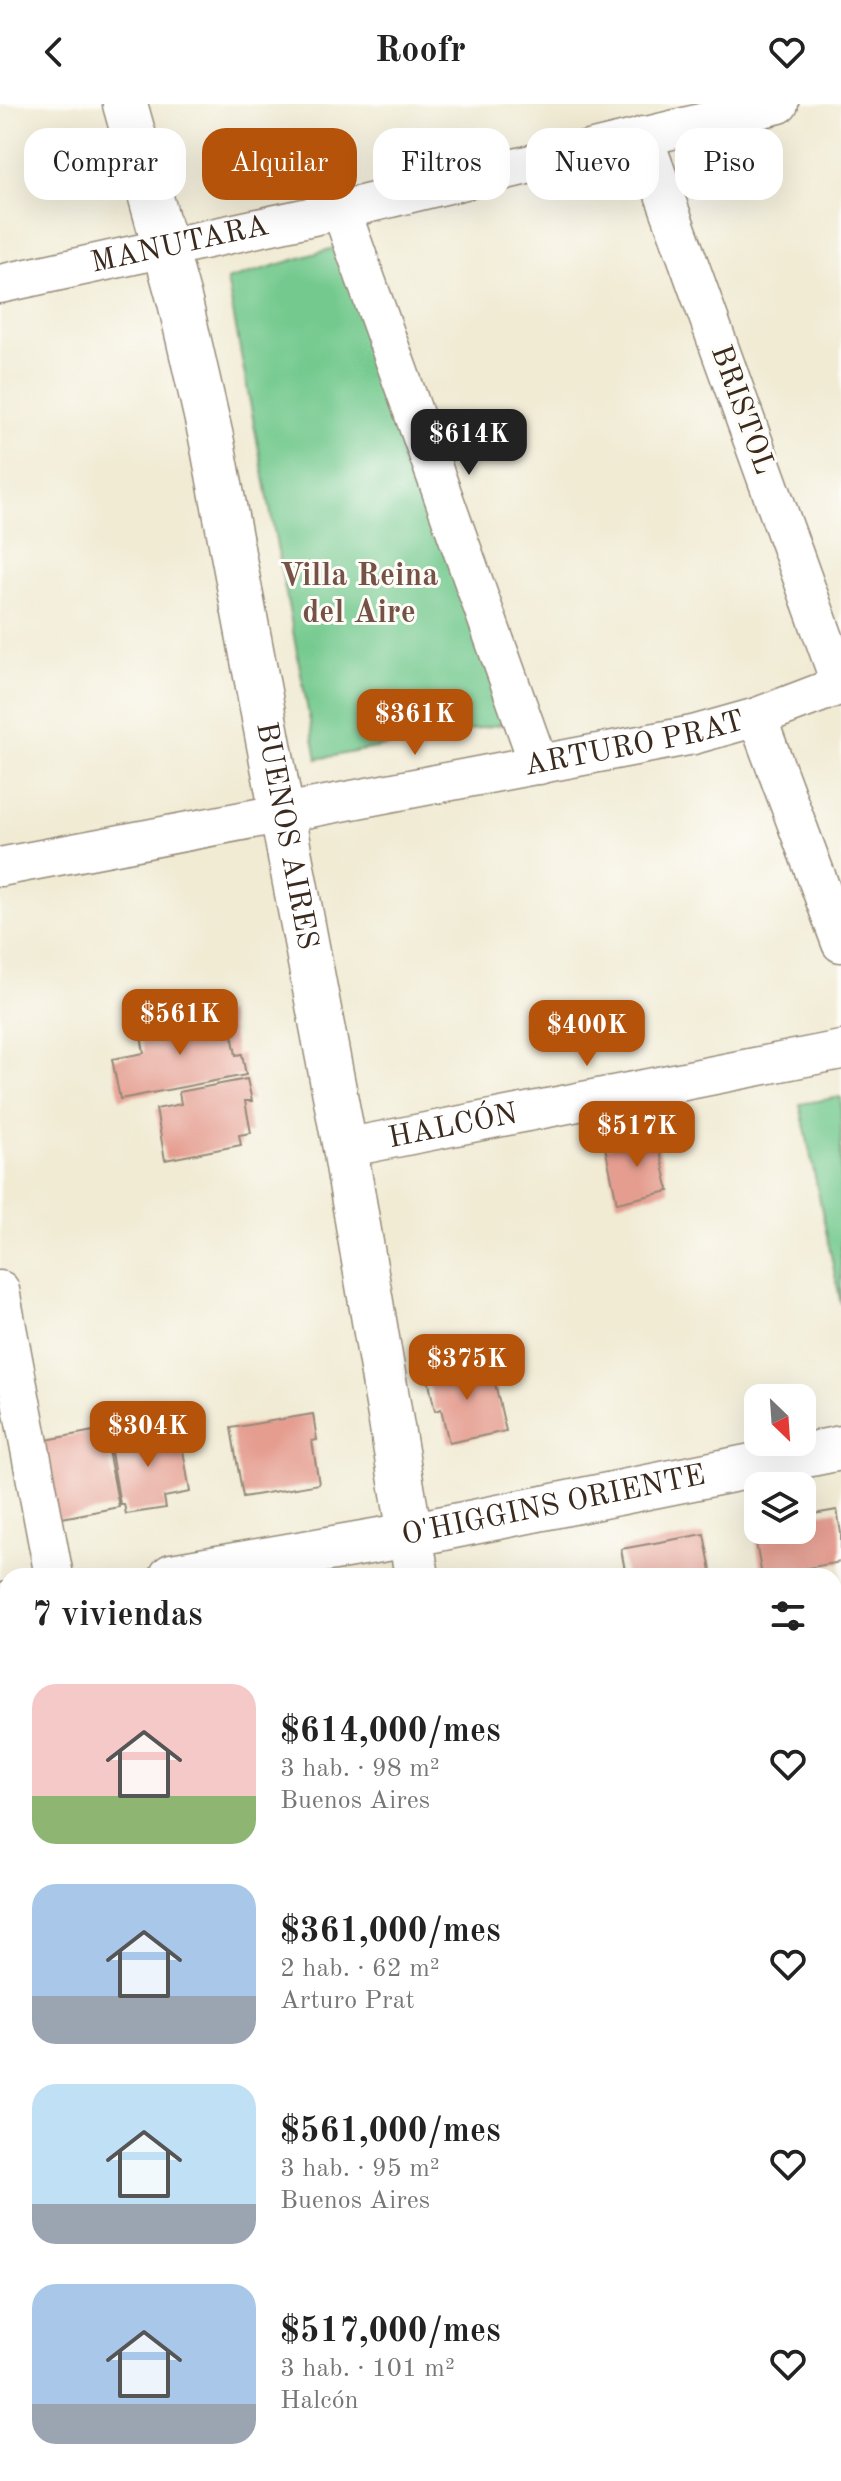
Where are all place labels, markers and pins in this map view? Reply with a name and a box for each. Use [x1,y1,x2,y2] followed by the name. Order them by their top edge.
[413,409,525,477] pin: $614K
[359,689,471,757] pin: $361K
[124,989,236,1057] pin: $561K
[531,1000,643,1068] pin: $400K
[581,1101,693,1169] pin: $517K
[411,1334,523,1402] pin: $375K
[92,1401,204,1469] pin: $304K

